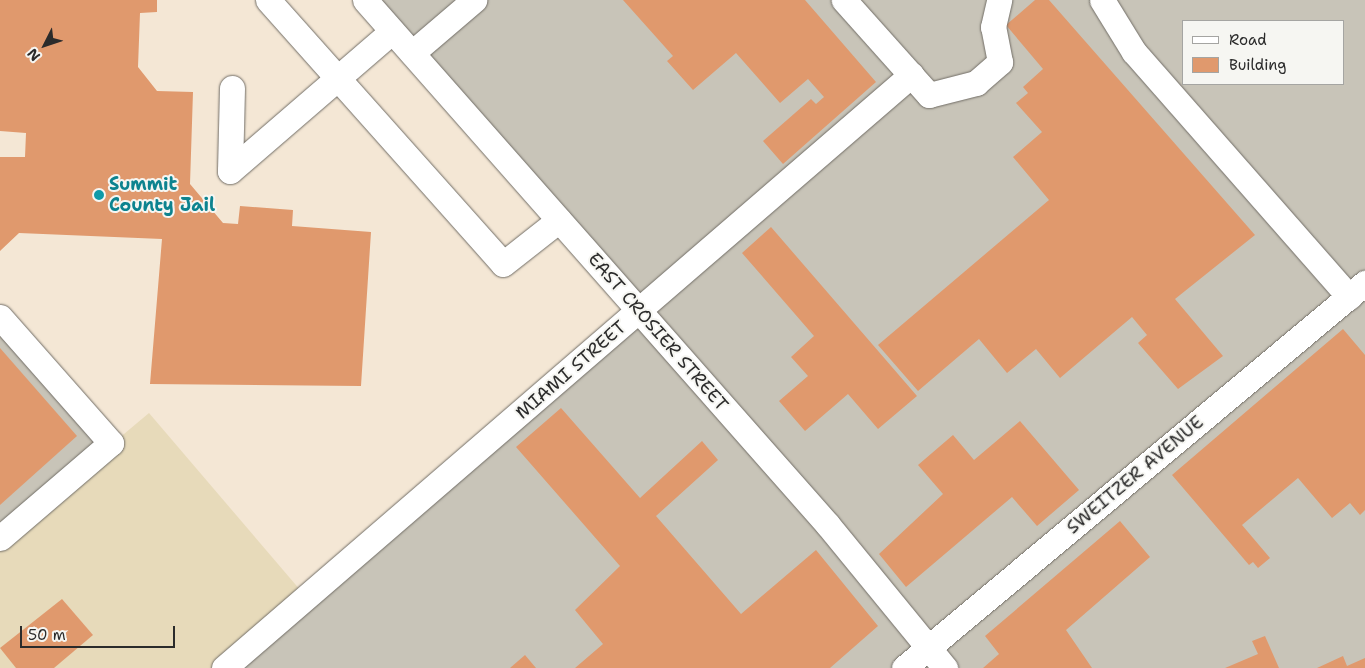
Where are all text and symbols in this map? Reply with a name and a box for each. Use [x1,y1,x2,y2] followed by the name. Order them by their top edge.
[20,20,70,70] north arrow
[1182,20,1345,85] legend
[1229,30,1267,50] text: Road
[23,45,44,65] text: N
[1229,55,1286,75] text: Building
[109,174,215,216] place label: Summit County Jail
[93,189,105,201] marker: Summit County Jail
[583,249,733,415] street label: EAST CROSIER STREET
[512,316,630,424] street label: MIAMI STREET
[1062,411,1208,539] street label: SWEITZER AVENUE
[22,616,178,648] scale bar
[28,625,66,645] text: 50 m

